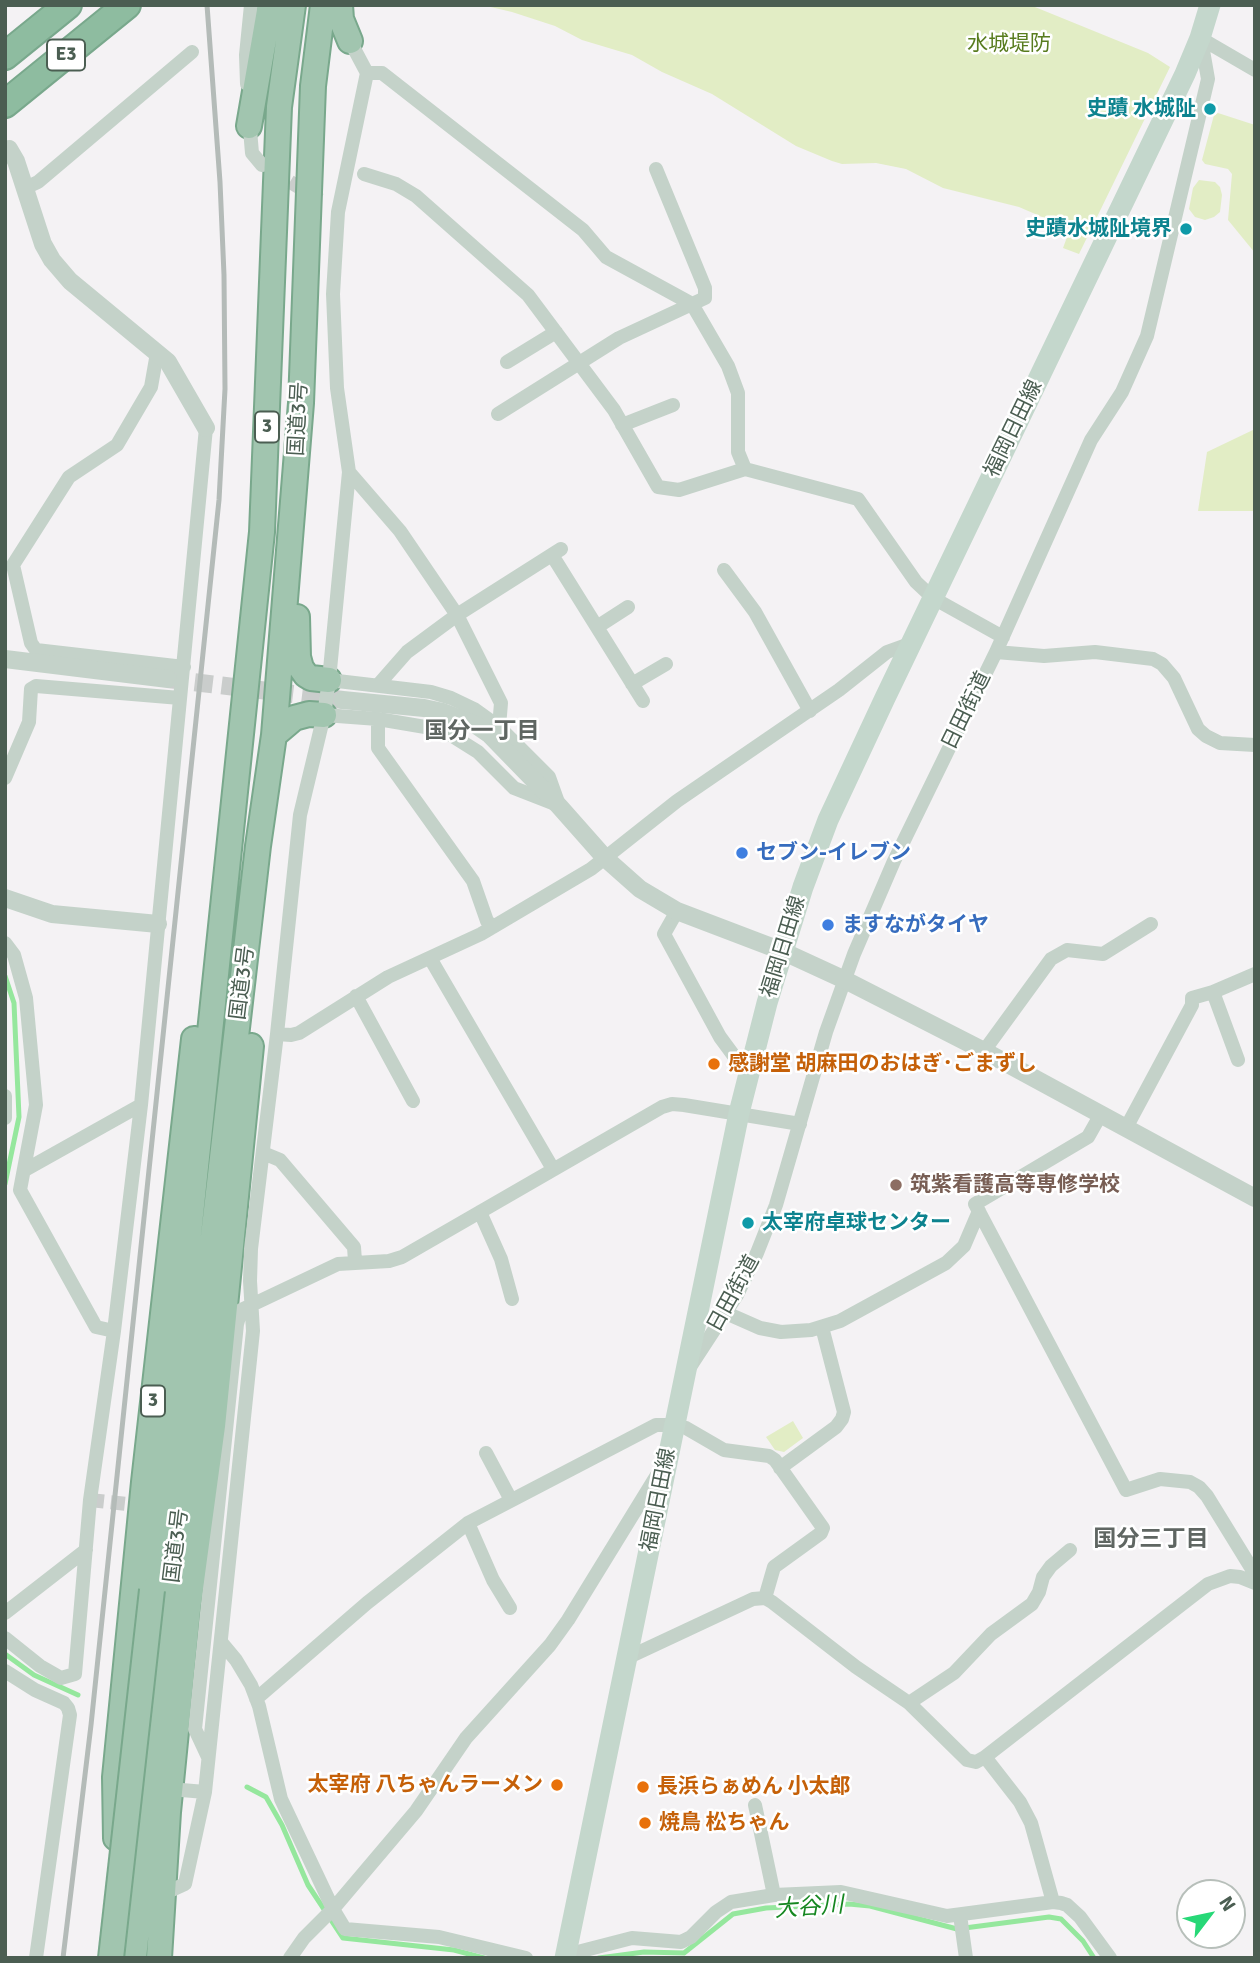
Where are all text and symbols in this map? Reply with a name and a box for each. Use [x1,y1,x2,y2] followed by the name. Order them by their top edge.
[967,31,1051,57] park label: 水城堤防
[47,40,85,70] road number: E3
[1086,96,1196,122] place label: 史蹟 水城阯
[1202,101,1218,117] marker: 史蹟 水城阯
[1025,216,1172,242] place label: 史蹟水城阯境界
[1178,221,1194,237] marker: 史蹟水城阯境界
[980,376,1048,482] street label: 福岡日田線
[284,381,314,457] street label: 国道3号
[255,412,279,442] road number: 3
[937,668,997,754] street label: 日田街道
[425,718,539,746] district label: 国分一丁目
[756,840,911,866] place label: セブン-イレブン
[734,845,750,861] marker: セブン-イレブン
[757,893,811,1001] street label: 福岡日田線
[842,912,989,938] place label: ますながタイヤ
[820,917,836,933] marker: ますながタイヤ
[226,945,260,1021] street label: 国道3号
[728,1051,1037,1077] place label: 感謝堂 胡麻田のおはぎ･ごまずし
[706,1056,722,1072] marker: 感謝堂 胡麻田のおはぎ･ごまずし
[910,1172,1120,1198] place label: 筑紫看護高等専修学校
[888,1177,904,1193] marker: 筑紫看護高等専修学校
[762,1210,951,1236] place label: 太宰府卓球センター
[740,1215,756,1231] marker: 太宰府卓球センター
[703,1251,765,1337] street label: 日田街道
[141,1386,165,1416] road number: 3
[637,1446,681,1554] street label: 福岡日田線
[160,1508,194,1584] street label: 国道3号
[1094,1526,1208,1554] district label: 国分三丁目
[307,1772,543,1798] place label: 太宰府 八ちゃんラーメン
[657,1774,851,1800] place label: 長浜らぁめん 小太郎
[549,1777,565,1793] marker: 太宰府 八ちゃんラーメン
[635,1779,651,1795] marker: 長浜らぁめん 小太郎
[659,1810,790,1836] place label: 焼鳥 松ちゃん
[637,1815,653,1831] marker: 焼鳥 松ちゃん
[1176,1879,1246,1949] north arrow
[774,1892,844,1924] water label: 大谷川
[1213,1892,1241,1916] text: N

